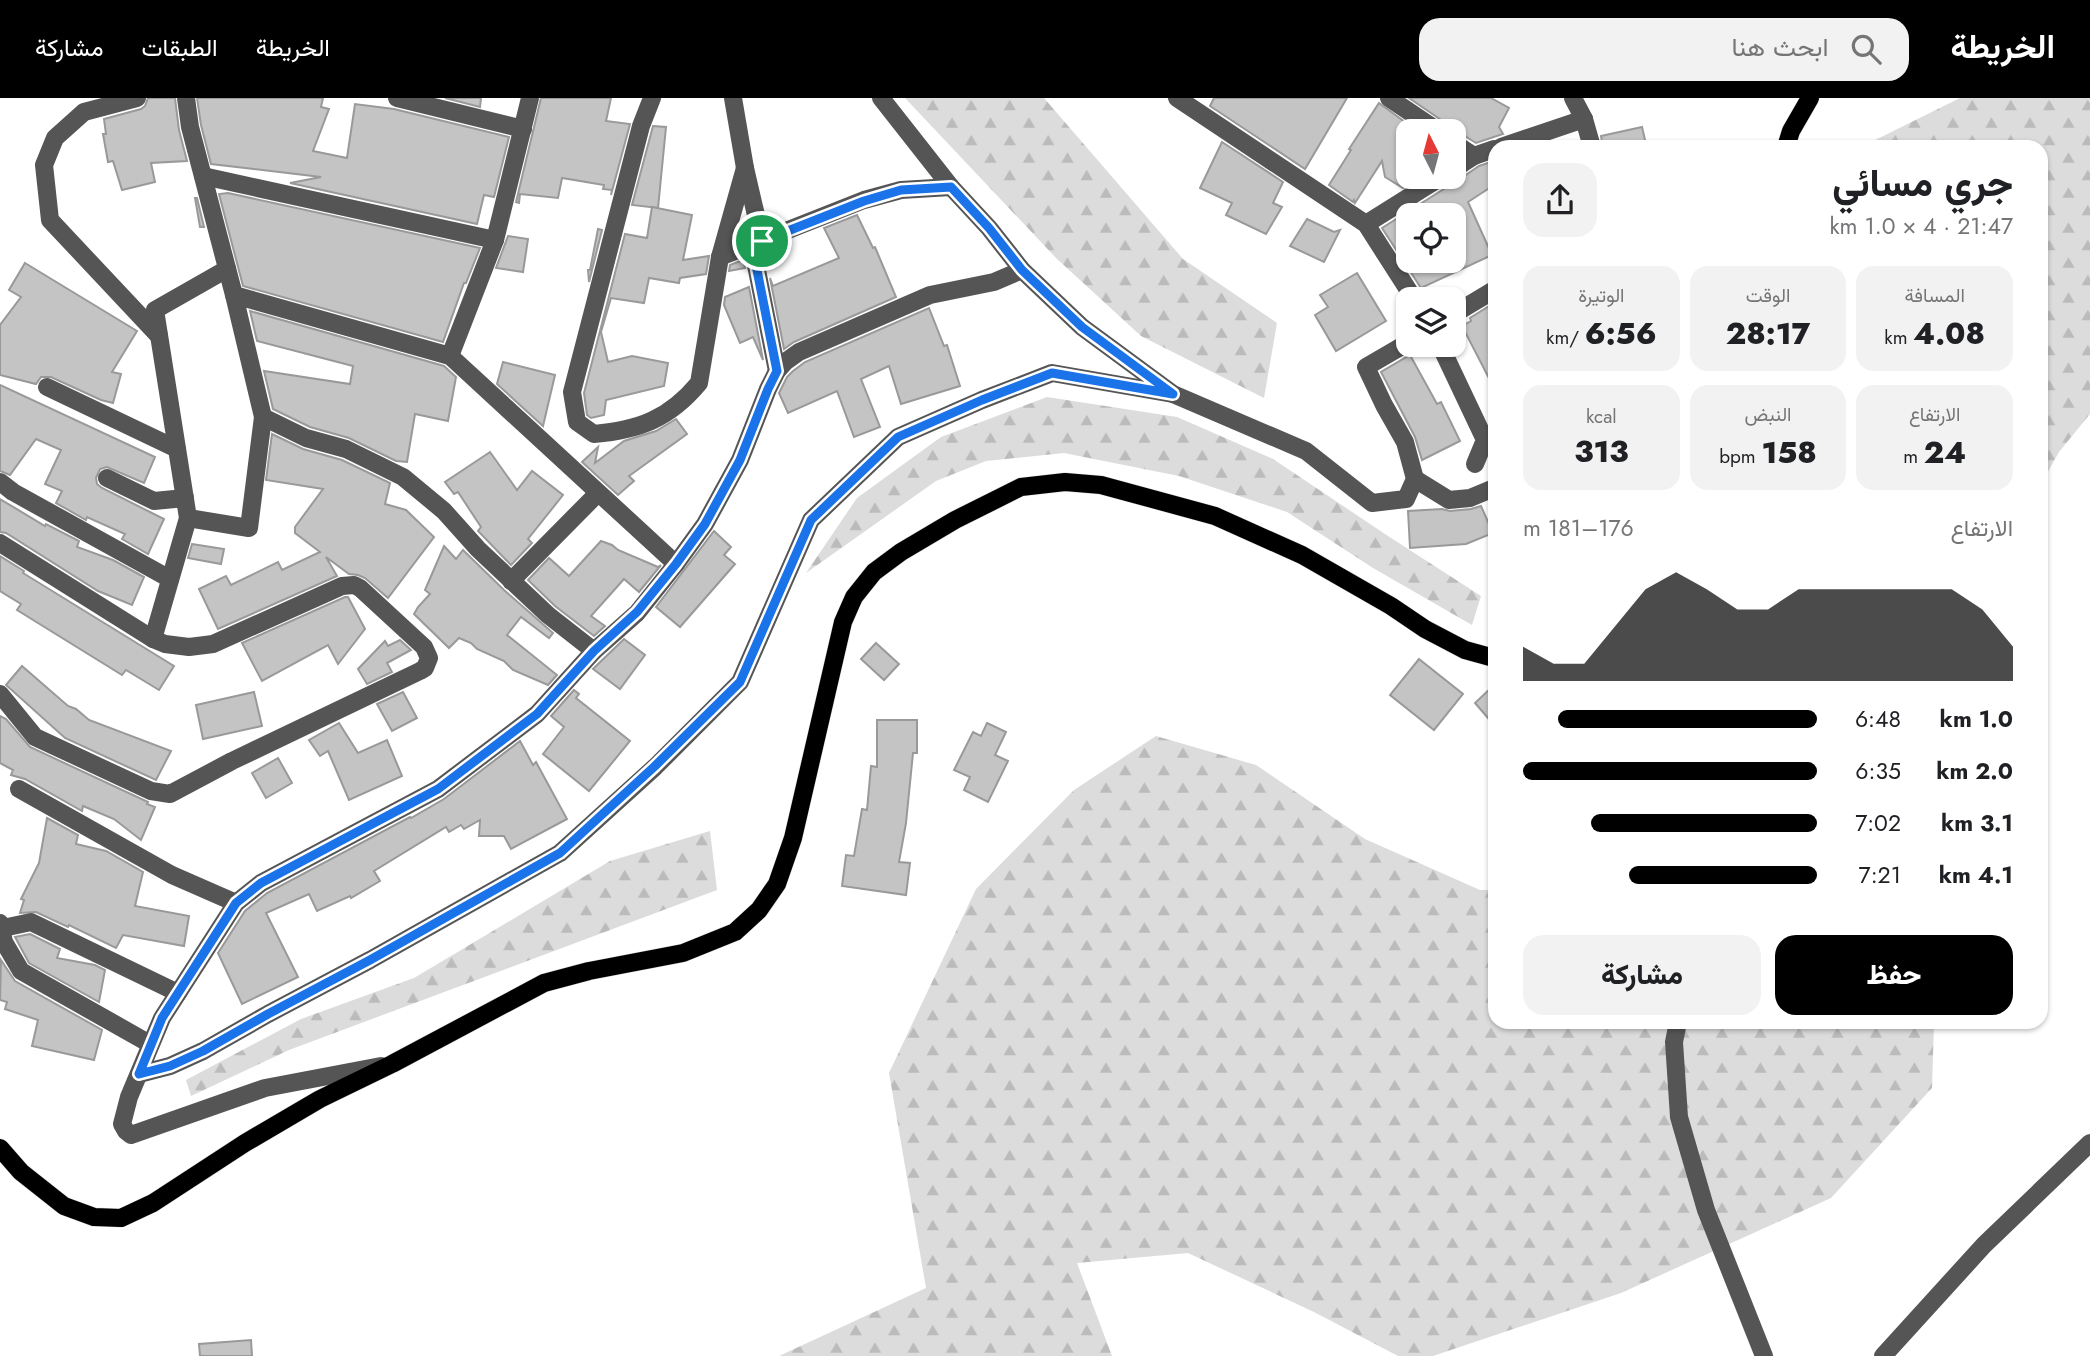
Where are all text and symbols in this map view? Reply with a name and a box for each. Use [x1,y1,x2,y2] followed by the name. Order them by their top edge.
[1419,18,1909,81] search box
[1951,23,2055,70] text: الخريطة
[1732,28,1829,66] text: ابحث هنا
[35,30,103,65] text: مشاركة
[141,30,218,65] text: الطبقات
[256,30,330,65] text: الخريطة
[1847,30,1885,68] icon: search
[1396,119,1466,189] north arrow
[1396,119,1466,357] map controls
[1832,155,2013,210] text: جري مسائي
[1523,163,1597,237] button: share
[1396,203,1466,273] button: locate
[1830,209,2013,243] text: 21:47 · 4 × 1.0 km
[732,211,792,271] pin
[743,222,781,260] icon: arrive
[1578,282,1625,309] text: الوتيرة
[1746,282,1790,309] text: الوقت
[1905,282,1965,309] text: المسافة
[1396,287,1466,357] button: layers
[1585,312,1657,355] text: 6:56
[1726,312,1810,355] text: 28:17
[1913,312,1985,355] text: 4.08
[1546,324,1585,351] text: /km
[1884,324,1913,351] text: km
[1745,401,1792,428] text: النبض
[1909,401,1960,428] text: الارتفاع
[1586,403,1617,430] text: kcal
[1574,430,1629,473] text: 313
[1761,431,1817,474] text: 158
[1924,431,1966,474] text: 24
[1719,443,1761,470] text: bpm
[1903,443,1924,470] text: m
[1523,511,1634,545] text: 176–181 m
[1951,511,2013,545] text: الارتفاع
[1855,702,1901,736] text: 6:48
[1940,702,2013,736] text: 1.0 km
[1855,754,1901,788] text: 6:35
[1936,754,2013,788] text: 2.0 km
[1855,806,1901,840] text: 7:02
[1941,806,2013,840] text: 3.1 km
[1859,858,1901,892] text: 7:21
[1939,858,2013,892] text: 4.1 km
[1523,935,1761,1015] button: مشاركة
[1775,935,2013,1015] button: حفظ

